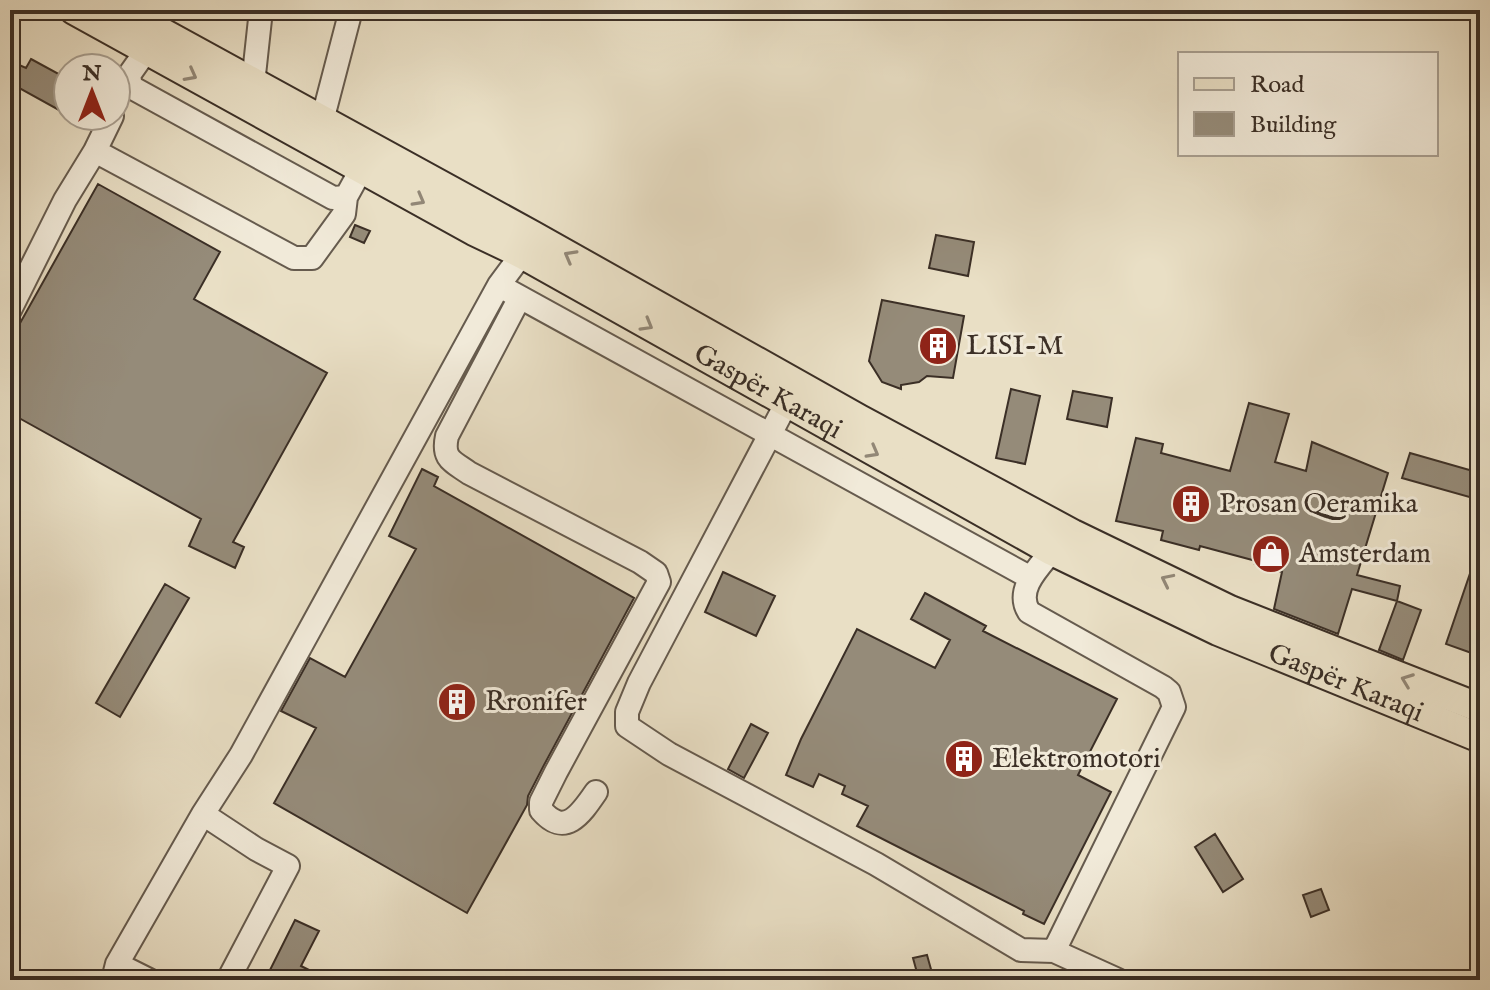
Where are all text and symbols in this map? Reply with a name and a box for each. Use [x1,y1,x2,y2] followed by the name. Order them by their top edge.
[52,52,132,132] north arrow
[1178,52,1438,156] legend
[81,60,102,88] text: N
[182,65,196,81] one-way arrow
[1250,70,1304,101] text: Road
[1250,110,1337,141] text: Building
[410,190,425,206] one-way arrow
[564,250,578,266] one-way arrow
[638,315,653,331] one-way arrow
[917,325,959,367] building icon: LISI-M
[966,329,1064,364] place label: LISI-M
[687,336,848,447] street label: Gaspër Karaqi
[865,442,879,458] one-way arrow
[1170,483,1212,525] building icon: Prosan Qeramika
[1219,487,1419,522] place label: Prosan Qeramika
[1250,533,1292,575] shop icon: Amsterdam
[1298,537,1431,572] place label: Amsterdam
[1161,574,1176,590] one-way arrow
[1263,636,1429,731] street label: Gaspër Karaqi
[1401,673,1415,689] one-way arrow
[436,681,478,723] building icon: Rronifer
[485,685,587,720] place label: Rronifer
[943,738,985,780] building icon: Elektromotori
[992,742,1161,777] place label: Elektromotori

